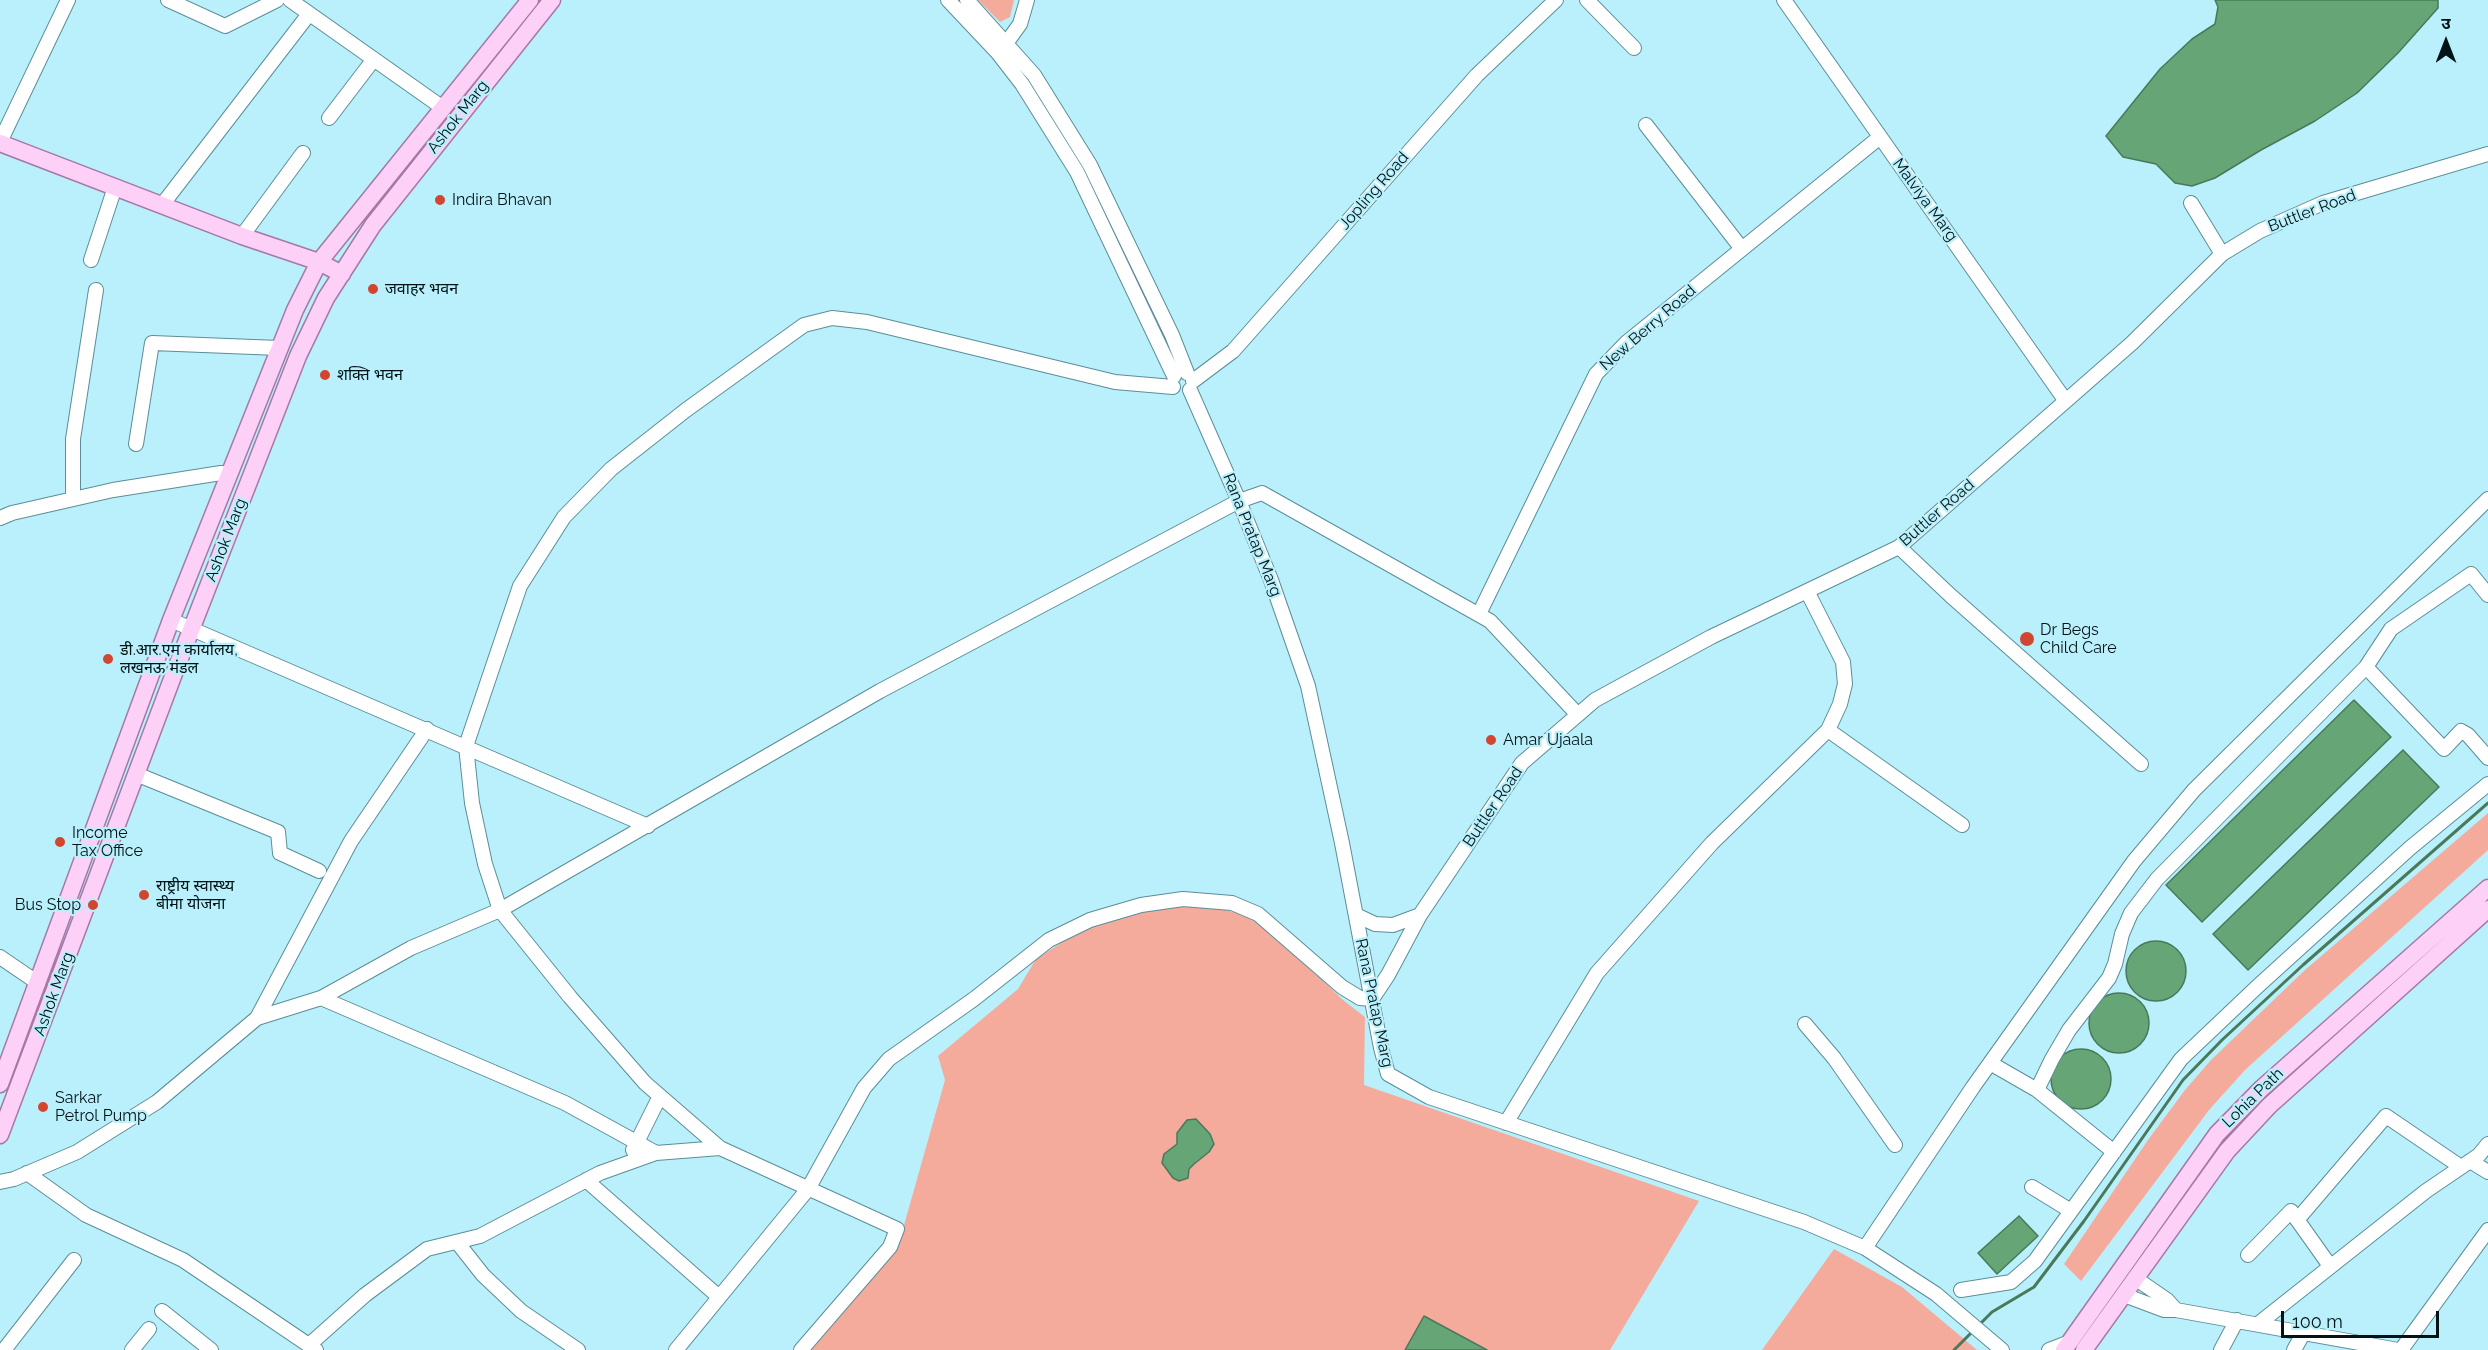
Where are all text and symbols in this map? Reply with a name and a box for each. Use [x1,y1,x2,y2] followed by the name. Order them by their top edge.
[2416,12,2476,72] north arrow
[2441,14,2451,33] text: उ
[423,77,493,157] street label: Ashok Marg
[1335,148,1413,234] street label: Jopling Road
[1888,155,1962,245] street label: Malviya Marg
[2265,185,2359,237] street label: Buttler Road
[452,190,552,210] place label: Indira Bhavan
[433,193,447,207] marker: Indira Bhavan
[385,279,458,299] place label: जवाहर भवन
[1596,281,1700,375] street label: New Berry Road
[366,282,380,296] marker: जवाहर भवन
[337,365,403,385] place label: शक्ति भवन
[318,368,332,382] marker: शक्ति भवन
[1218,471,1286,599] street label: Rana Pratap Marg
[1896,475,1978,551] street label: Buttler Road
[201,496,251,584] street label: Ashok Marg
[2040,620,2117,658] place label: Dr Begs Child Care
[2018,630,2036,648] marker: Dr Begs Child Care
[120,640,238,678] place label: डी.आर.एम कार्यालय, लखनऊ मंडल
[101,652,115,666] marker: डी.आर.एम कार्यालय, लखनऊ मंडल
[1503,730,1593,750] place label: Amar Ujaala
[1484,733,1498,747] marker: Amar Ujaala
[1459,763,1527,851] street label: Buttler Road
[72,823,143,861] place label: Income Tax Office
[53,835,67,849] marker: Income Tax Office
[156,876,234,914] place label: राष्ट्रीय स्वास्थ्य बीमा योजना
[137,888,151,902] marker: राष्ट्रीय स्वास्थ्य बीमा योजना
[15,895,81,915] place label: Bus Stop
[86,898,100,912] marker: Bus Stop
[1351,937,1397,1069] street label: Rana Pratap Marg
[30,949,78,1039] street label: Ashok Marg
[2218,1064,2288,1132] street label: Lohia Path
[55,1088,147,1126] place label: Sarkar Petrol Pump
[36,1100,50,1114] marker: Sarkar Petrol Pump
[2284,1299,2442,1337] scale bar
[2292,1311,2343,1332] text: 100 m

